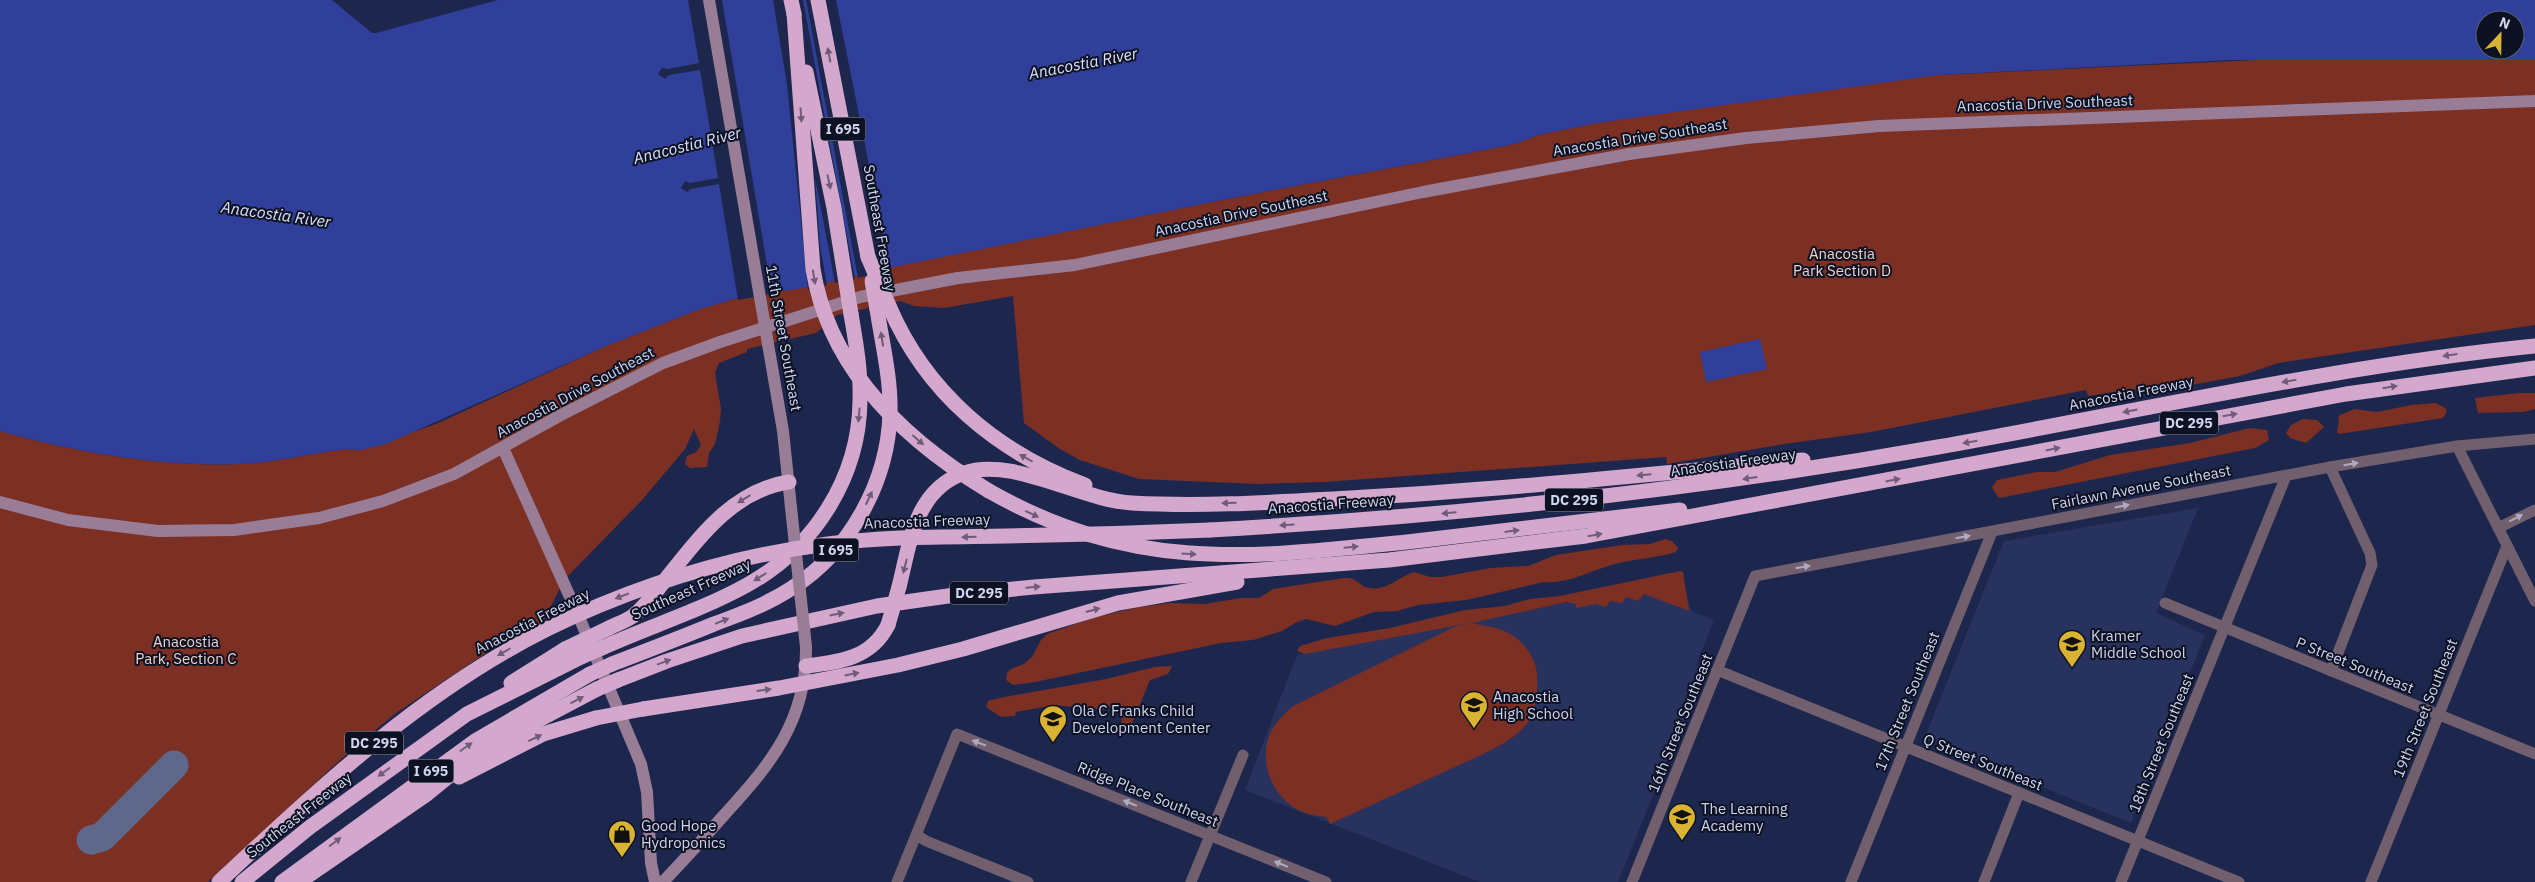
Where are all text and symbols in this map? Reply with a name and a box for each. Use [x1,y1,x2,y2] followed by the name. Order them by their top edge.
[2475,10,2525,60] north arrow
[2497,13,2513,33] text: N
[1026,42,1140,84] water label: Anacostia River
[825,47,833,62] one-way arrow
[1957,90,2133,116] street label: Anacostia Drive Southeast
[798,107,806,123] one-way arrow
[1551,114,1729,160] street label: Anacostia Drive Southeast
[820,118,866,140] road number: I 695
[630,122,744,168] water label: Anacostia River
[859,163,901,293] street label: Southeast Freeway
[825,174,833,190] one-way arrow
[1153,185,1329,241] street label: Anacostia Drive Southeast
[219,196,333,232] water label: Anacostia River
[1793,244,1891,280] park label: Anacostia Park Section D
[762,263,806,413] street label: 11th Street Southeast
[810,269,818,285] one-way arrow
[877,331,885,347] one-way arrow
[493,342,657,442] street label: Anacostia Drive Southeast
[2441,352,2457,360] one-way arrow
[2067,372,2195,414] street label: Anacostia Freeway
[2281,378,2297,386] one-way arrow
[2382,383,2398,391] one-way arrow
[855,407,863,423] one-way arrow
[2121,408,2137,416] one-way arrow
[2222,411,2238,419] one-way arrow
[2160,412,2218,434] road number: DC 295
[912,434,924,445] one-way arrow
[1962,438,1978,446] one-way arrow
[1669,444,1797,480] street label: Anacostia Freeway
[2045,444,2061,452] one-way arrow
[1019,454,1033,462] one-way arrow
[2343,459,2359,467] one-way arrow
[2050,460,2232,514] street label: Fairlawn Avenue Southeast
[1635,471,1651,479] one-way arrow
[1741,474,1757,482] one-way arrow
[1886,475,1902,483] one-way arrow
[1545,488,1603,512] road number: DC 295
[1267,490,1395,518] street label: Anacostia Freeway
[866,491,874,505] one-way arrow
[737,494,750,503] one-way arrow
[1221,500,1237,508] one-way arrow
[2114,502,2130,510] one-way arrow
[863,509,991,533] street label: Anacostia Freeway
[1441,509,1457,517] one-way arrow
[1025,510,1039,518] one-way arrow
[2509,514,2524,522] one-way arrow
[1279,522,1295,530] one-way arrow
[1505,527,1521,535] one-way arrow
[1588,530,1604,538] one-way arrow
[1955,532,1971,540] one-way arrow
[961,533,977,541] one-way arrow
[814,538,858,562] road number: I 695
[1343,543,1359,551] one-way arrow
[1181,551,1197,559] one-way arrow
[628,554,754,624] street label: Southeast Freeway
[900,558,908,573] one-way arrow
[1795,563,1811,571] one-way arrow
[753,573,767,582] one-way arrow
[950,582,1008,604] road number: DC 295
[1025,583,1041,591] one-way arrow
[471,584,593,658] street label: Anacostia Freeway
[614,593,629,601] one-way arrow
[1085,605,1100,613] one-way arrow
[829,610,845,618] one-way arrow
[715,617,730,625] one-way arrow
[2091,626,2186,662] place label: Kramer Middle School
[1870,629,1944,773] street label: 17th Street Southeast
[2057,629,2087,668] school or university icon: Kramer Middle School
[135,632,237,668] park label: Anacostia Park, Section C
[2293,633,2417,697] street label: P Street Southeast
[2388,636,2462,780] street label: 19th Street Southeast
[497,648,512,656] one-way arrow
[1643,651,1717,795] street label: 16th Street Southeast
[657,658,672,666] one-way arrow
[844,670,860,678] one-way arrow
[2124,671,2198,815] street label: 18th Street Southeast
[756,686,772,694] one-way arrow
[1493,687,1573,723] place label: Anacostia High School
[1459,690,1489,729] school or university icon: Anacostia High School
[569,696,584,704] one-way arrow
[1072,701,1211,737] place label: Ola C Franks Child Development Center
[1038,704,1068,743] school or university icon: Ola C Franks Child Development Center
[1921,729,2045,795] street label: Q Street Southeast
[345,731,403,754] road number: DC 295
[528,734,542,742] one-way arrow
[972,739,987,746] one-way arrow
[460,742,473,752] one-way arrow
[1075,757,1221,831] street label: Ridge Place Southeast
[408,759,454,782] road number: I 695
[377,767,391,777] one-way arrow
[243,768,356,862] street label: Southeast Freeway
[1123,799,1138,806] one-way arrow
[1701,799,1788,835] place label: The Learning Academy
[1667,802,1697,841] school or university icon: The Learning Academy
[641,816,726,852] place label: Good Hope Hydroponics
[607,819,637,858] shop icon: Good Hope Hydroponics
[328,837,342,847] one-way arrow
[1273,860,1288,868] one-way arrow

